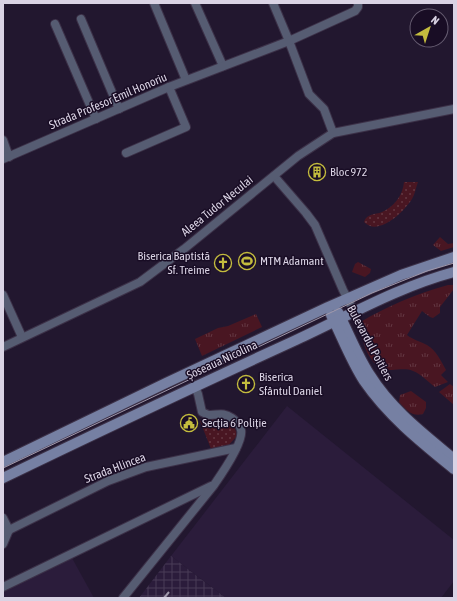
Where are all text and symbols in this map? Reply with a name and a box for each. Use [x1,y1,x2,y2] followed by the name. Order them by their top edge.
[409,8,449,48] north arrow
[429,14,442,27] text: N
[47,70,169,132] street label: Strada Profesor Emil Honoriu
[307,162,327,182] building icon: Bloc 972
[330,165,367,179] place label: Bloc 972
[178,173,256,239] street label: Aleea Tudor Neculai
[137,249,210,277] place label: Biserica Baptistă Sf. Treime
[237,251,257,271] sports icon: MTM Adamant
[213,253,233,273] church icon: Biserica Baptistă Sf. Treime
[260,254,324,268] place label: MTM Adamant
[344,303,396,383] street label: Bulevardul Poitiers
[184,338,260,382] street label: Șoseaua Nicolina
[259,370,323,398] place label: Biserica Sfântul Daniel
[236,374,256,394] church icon: Biserica Sfântul Daniel
[179,413,199,433] public building icon: Secția 6 Poliție
[202,416,267,430] place label: Secția 6 Poliție
[82,450,148,486] street label: Strada Hlincea

